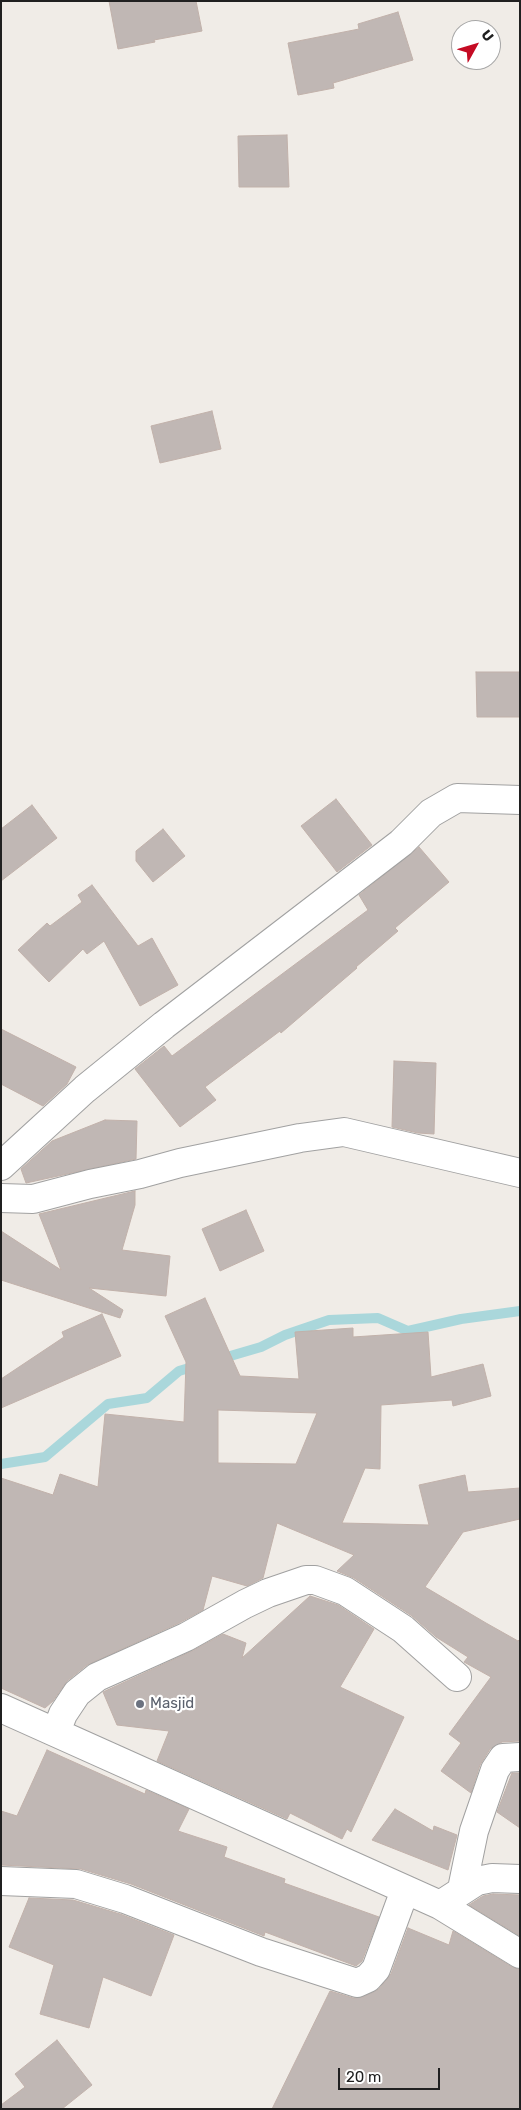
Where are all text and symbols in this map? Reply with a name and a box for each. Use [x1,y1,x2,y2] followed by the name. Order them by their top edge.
[451,20,501,70] north arrow
[477,27,497,45] text: U
[150,1695,194,1713] place label: Masjid
[134,1698,146,1710] marker: Masjid
[341,2058,444,2090] scale bar
[346,2068,381,2086] text: 20 m

